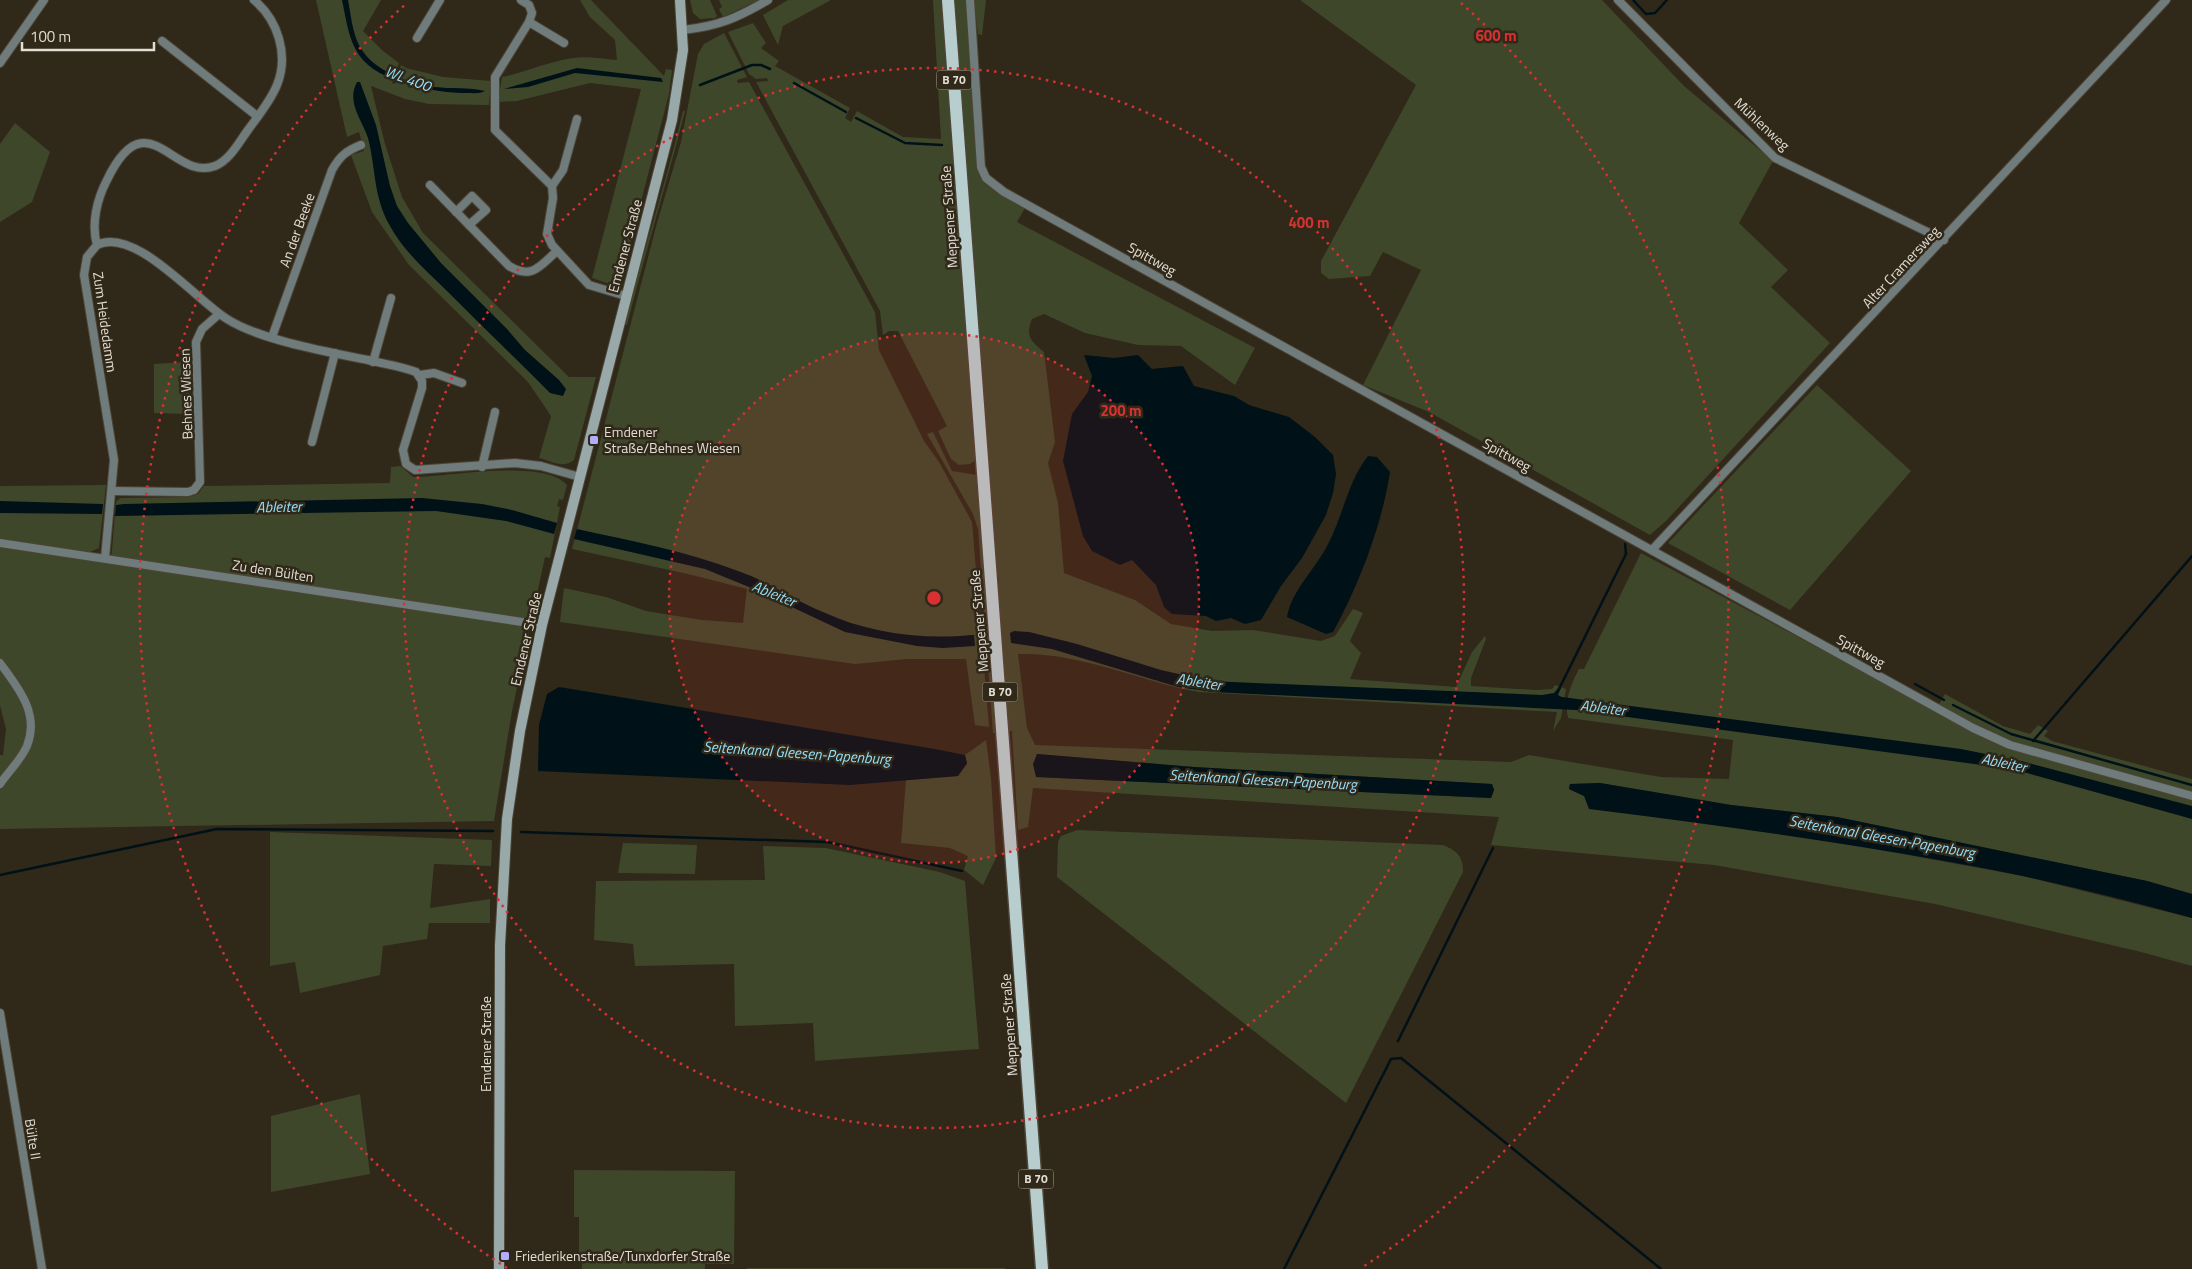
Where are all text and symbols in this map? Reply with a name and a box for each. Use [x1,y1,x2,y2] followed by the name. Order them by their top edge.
[22,20,155,52] scale bar
[1475,24,1517,47] text: 600 m
[30,25,71,48] text: 100 m
[382,60,436,98] water label: WL 400
[936,70,972,90] road number: B 70
[1730,92,1795,155] street label: Mühlenweg
[934,165,963,269] street label: Meppener Straße
[273,190,320,270] street label: An der Beeke
[602,197,647,295] street label: Emdener Straße
[1288,211,1330,234] text: 400 m
[1857,221,1944,313] street label: Alter Cramersweg
[1124,237,1180,281] street label: Spittweg
[88,270,123,374] street label: Zum Heidedamm
[173,348,198,440] street label: Behnes Wiesen
[1100,399,1142,422] text: 200 m
[604,421,740,458] place label: Emdener Straße/Behnes Wiesen
[1479,433,1535,477] street label: Spittweg
[588,434,600,446] marker: Emdener Straße/Behnes Wiesen
[256,495,304,518] water label: Ableiter
[231,554,315,587] street label: Zu den Bülten
[964,569,993,673] street label: Meppener Straße
[749,574,802,614] water label: Ableiter
[925,589,943,607] centre of rings
[505,590,547,688] street label: Emdener Straße
[1833,629,1889,673] street label: Spittweg
[1175,667,1226,697] water label: Ableiter
[982,682,1018,702] road number: B 70
[1579,693,1629,722] water label: Ableiter
[703,734,894,771] water label: Seitenkanal Gleesen-Papenburg
[1979,747,2031,779] water label: Ableiter
[1169,763,1359,796] water label: Seitenkanal Gleesen-Papenburg
[1788,809,1979,864] water label: Seitenkanal Gleesen-Papenburg
[994,973,1023,1077] street label: Meppener Straße
[475,996,496,1092] street label: Emdener Straße
[20,1117,47,1161] street label: Bülte II
[1018,1170,1054,1188] road number: B 70
[515,1245,730,1266] place label: Friederikenstraße/Tunxdorfer Straße
[499,1250,511,1262] marker: Friederikenstraße/Tunxdorfer Straße

